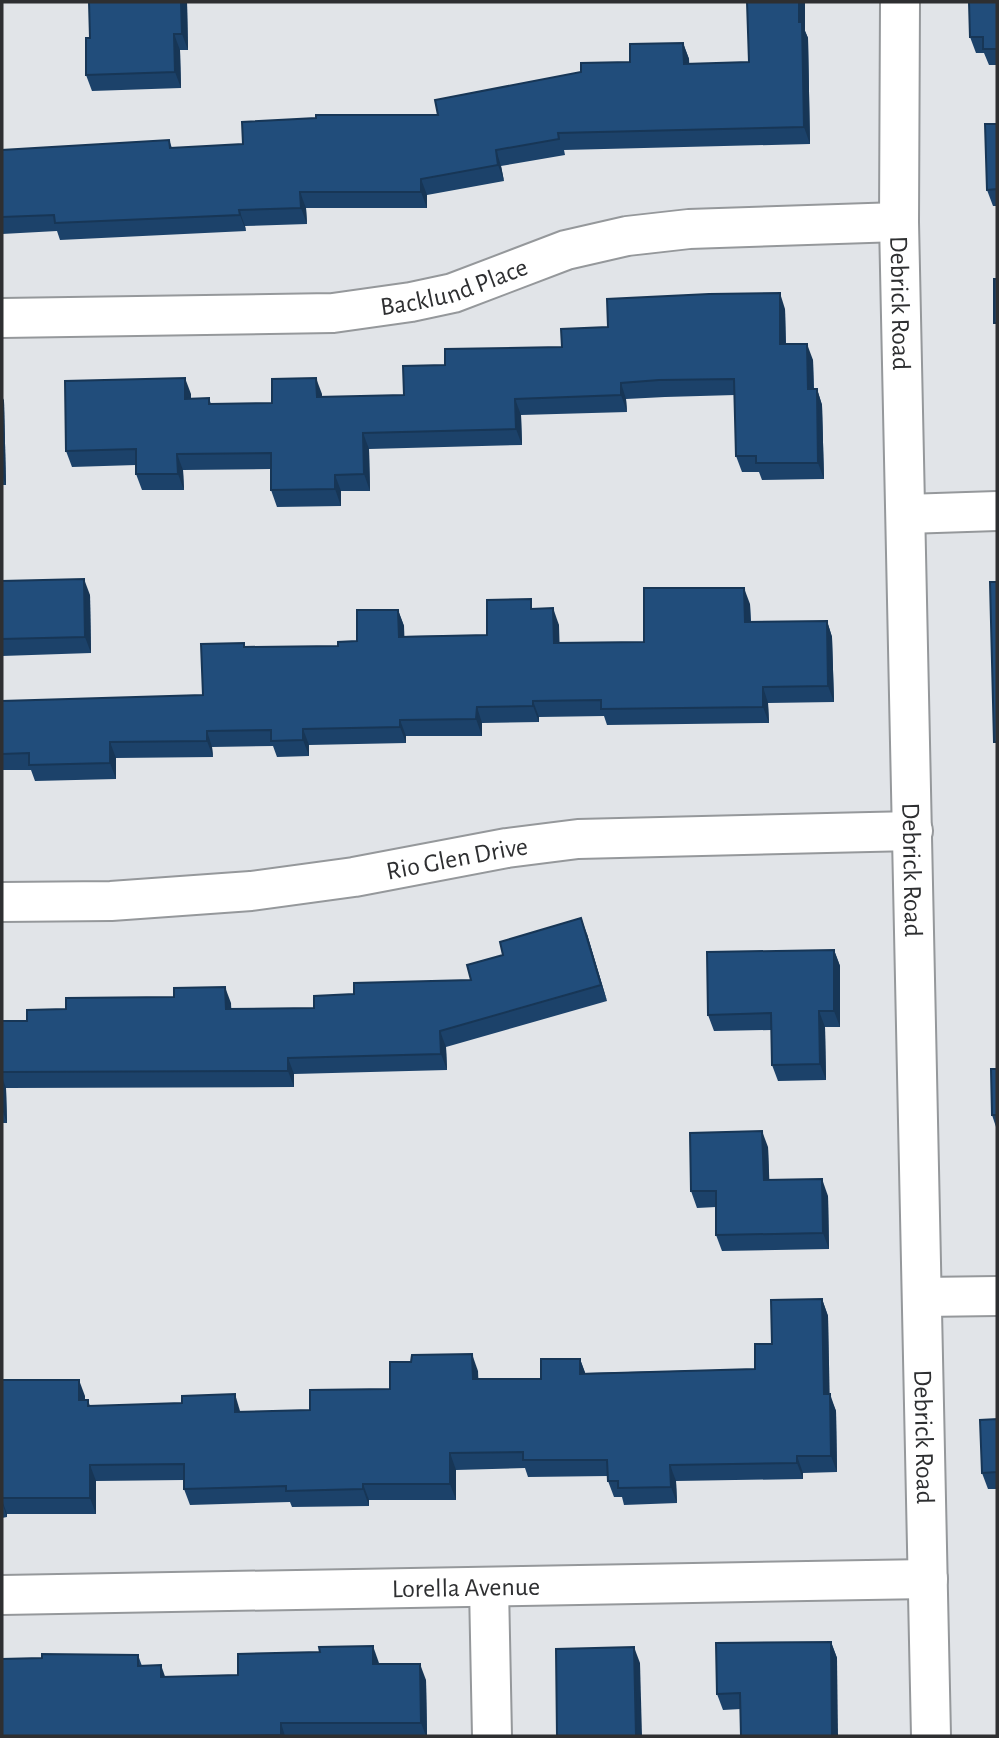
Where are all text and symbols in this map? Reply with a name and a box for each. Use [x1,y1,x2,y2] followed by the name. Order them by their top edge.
[885,235,914,371] street label: Debrick Road
[379,254,531,320] street label: Backlund Place
[897,802,926,937] street label: Debrick Road
[384,833,529,885] street label: Rio Glen Drive
[909,1369,938,1504] street label: Debrick Road
[392,1574,540,1602] street label: Lorella Avenue

